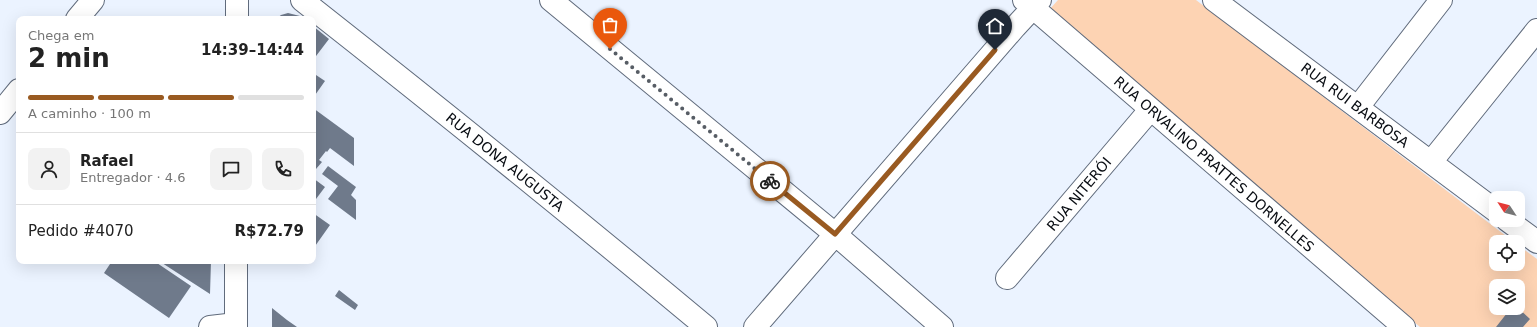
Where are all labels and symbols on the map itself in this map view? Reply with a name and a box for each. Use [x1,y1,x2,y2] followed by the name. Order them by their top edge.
[593,8,627,49] pin
[978,9,1012,50] pin
[1298,59,1412,151] street label: RUA RUI BARBOSA
[1111,73,1317,255] street label: RUA ORVALINO PRATTES DORNELLES
[443,109,568,215] street label: RUA DONA AUGUSTA
[1043,153,1114,234] street label: RUA NITERÓI
[750,161,790,201] courier
[1489,191,1525,227] north arrow

